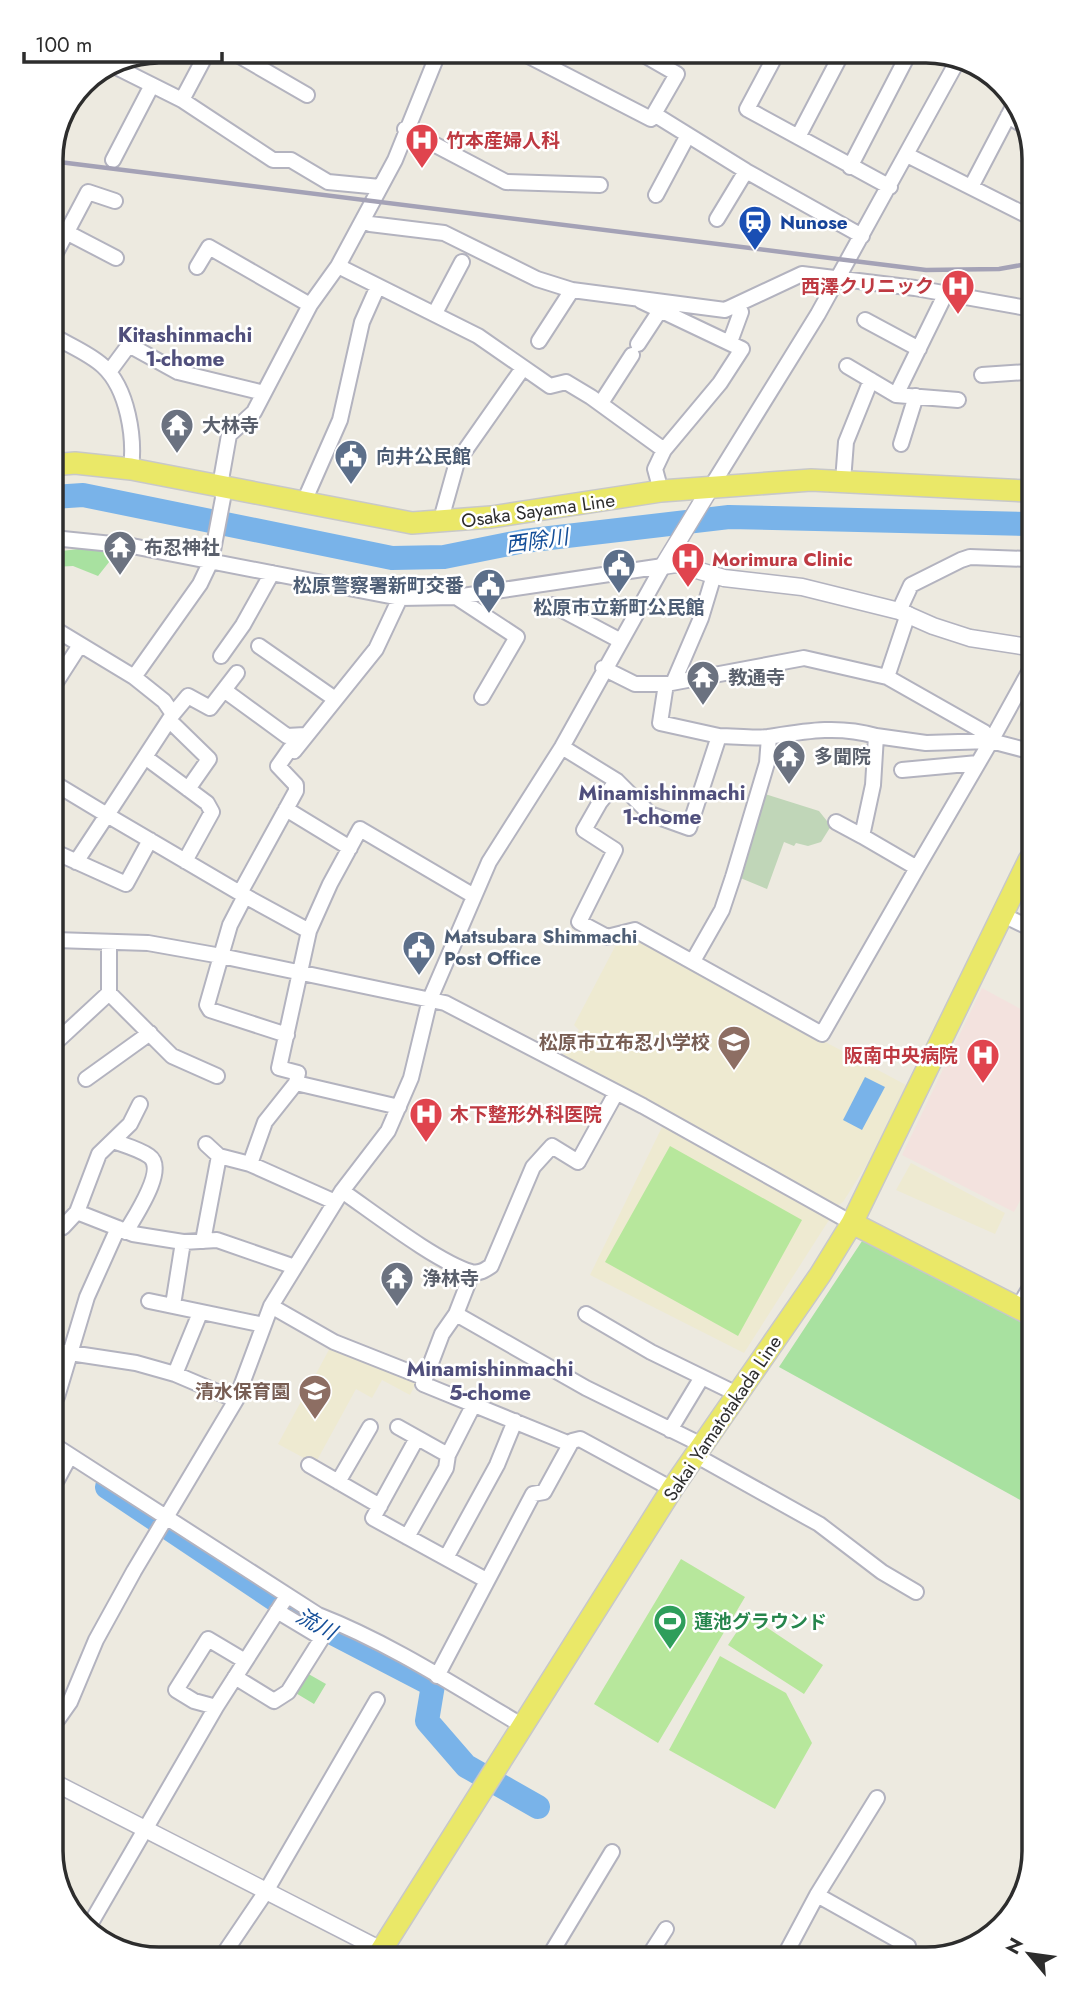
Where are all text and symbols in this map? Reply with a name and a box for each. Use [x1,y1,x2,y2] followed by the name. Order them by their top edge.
[24,21,222,65] scale bar
[35,30,92,60] text: 100 m
[403,121,441,170] hospital icon: 竹本産婦人科
[446,127,560,154] place label: 竹本産婦人科
[736,203,774,252] station icon: Nunose
[780,209,848,236] place label: Nunose
[939,267,977,316] hospital icon: 西澤クリニック
[801,273,934,300] place label: 西澤クリニック
[118,320,252,374] district label: Kitashinmachi 1-chome
[158,406,196,455] temple icon: 大林寺
[202,412,259,439] place label: 大林寺
[332,437,370,486] public building icon: 向井公民館
[376,443,471,470] place label: 向井公民館
[460,486,617,535] street label: Osaka Sayama Line
[504,521,572,560] water label: 西除川
[101,528,139,577] temple icon: 布忍神社
[144,534,220,561] place label: 布忍神社
[669,540,707,589] hospital icon: Morimura Clinic
[600,546,638,595] public building icon: 松原市立新町公民館
[712,546,853,573] place label: Morimura Clinic
[470,566,508,615] public building icon: 松原警察署新町交番
[293,572,464,599] place label: 松原警察署新町交番
[533,594,705,621] place label: 松原市立新町公民館
[684,658,722,707] temple icon: 教通寺
[728,664,785,691] place label: 教通寺
[770,737,808,786] temple icon: 多聞院
[814,743,871,770] place label: 多聞院
[579,778,745,832] district label: Minamishinmachi 1-chome
[444,923,637,972] place label: Matsubara Shimmachi Post Office
[400,928,438,977] public building icon: Matsubara Shimmachi Post Office
[715,1023,753,1072] school or university icon: 松原市立布忍小学校
[539,1029,710,1056] place label: 松原市立布忍小学校
[964,1036,1002,1085] hospital icon: 阪南中央病院
[844,1042,958,1069] place label: 阪南中央病院
[407,1095,445,1144] hospital icon: 木下整形外科医院
[450,1101,602,1128] place label: 木下整形外科医院
[378,1259,416,1308] temple icon: 浄林寺
[422,1265,479,1292] place label: 浄林寺
[657,1330,788,1506] street label: Sakai Yamatotakada Line
[407,1354,573,1408] district label: Minamishinmachi 5-chome
[296,1372,334,1421] school or university icon: 清水保育園
[195,1378,290,1405] place label: 清水保育園
[290,1601,343,1648] water label: 流川
[651,1602,689,1651] sports icon: 蓮池グラウンド
[694,1608,827,1635] place label: 蓮池グラウンド
[994,1919,1064,1989] north arrow
[999,1933,1030,1959] text: N

